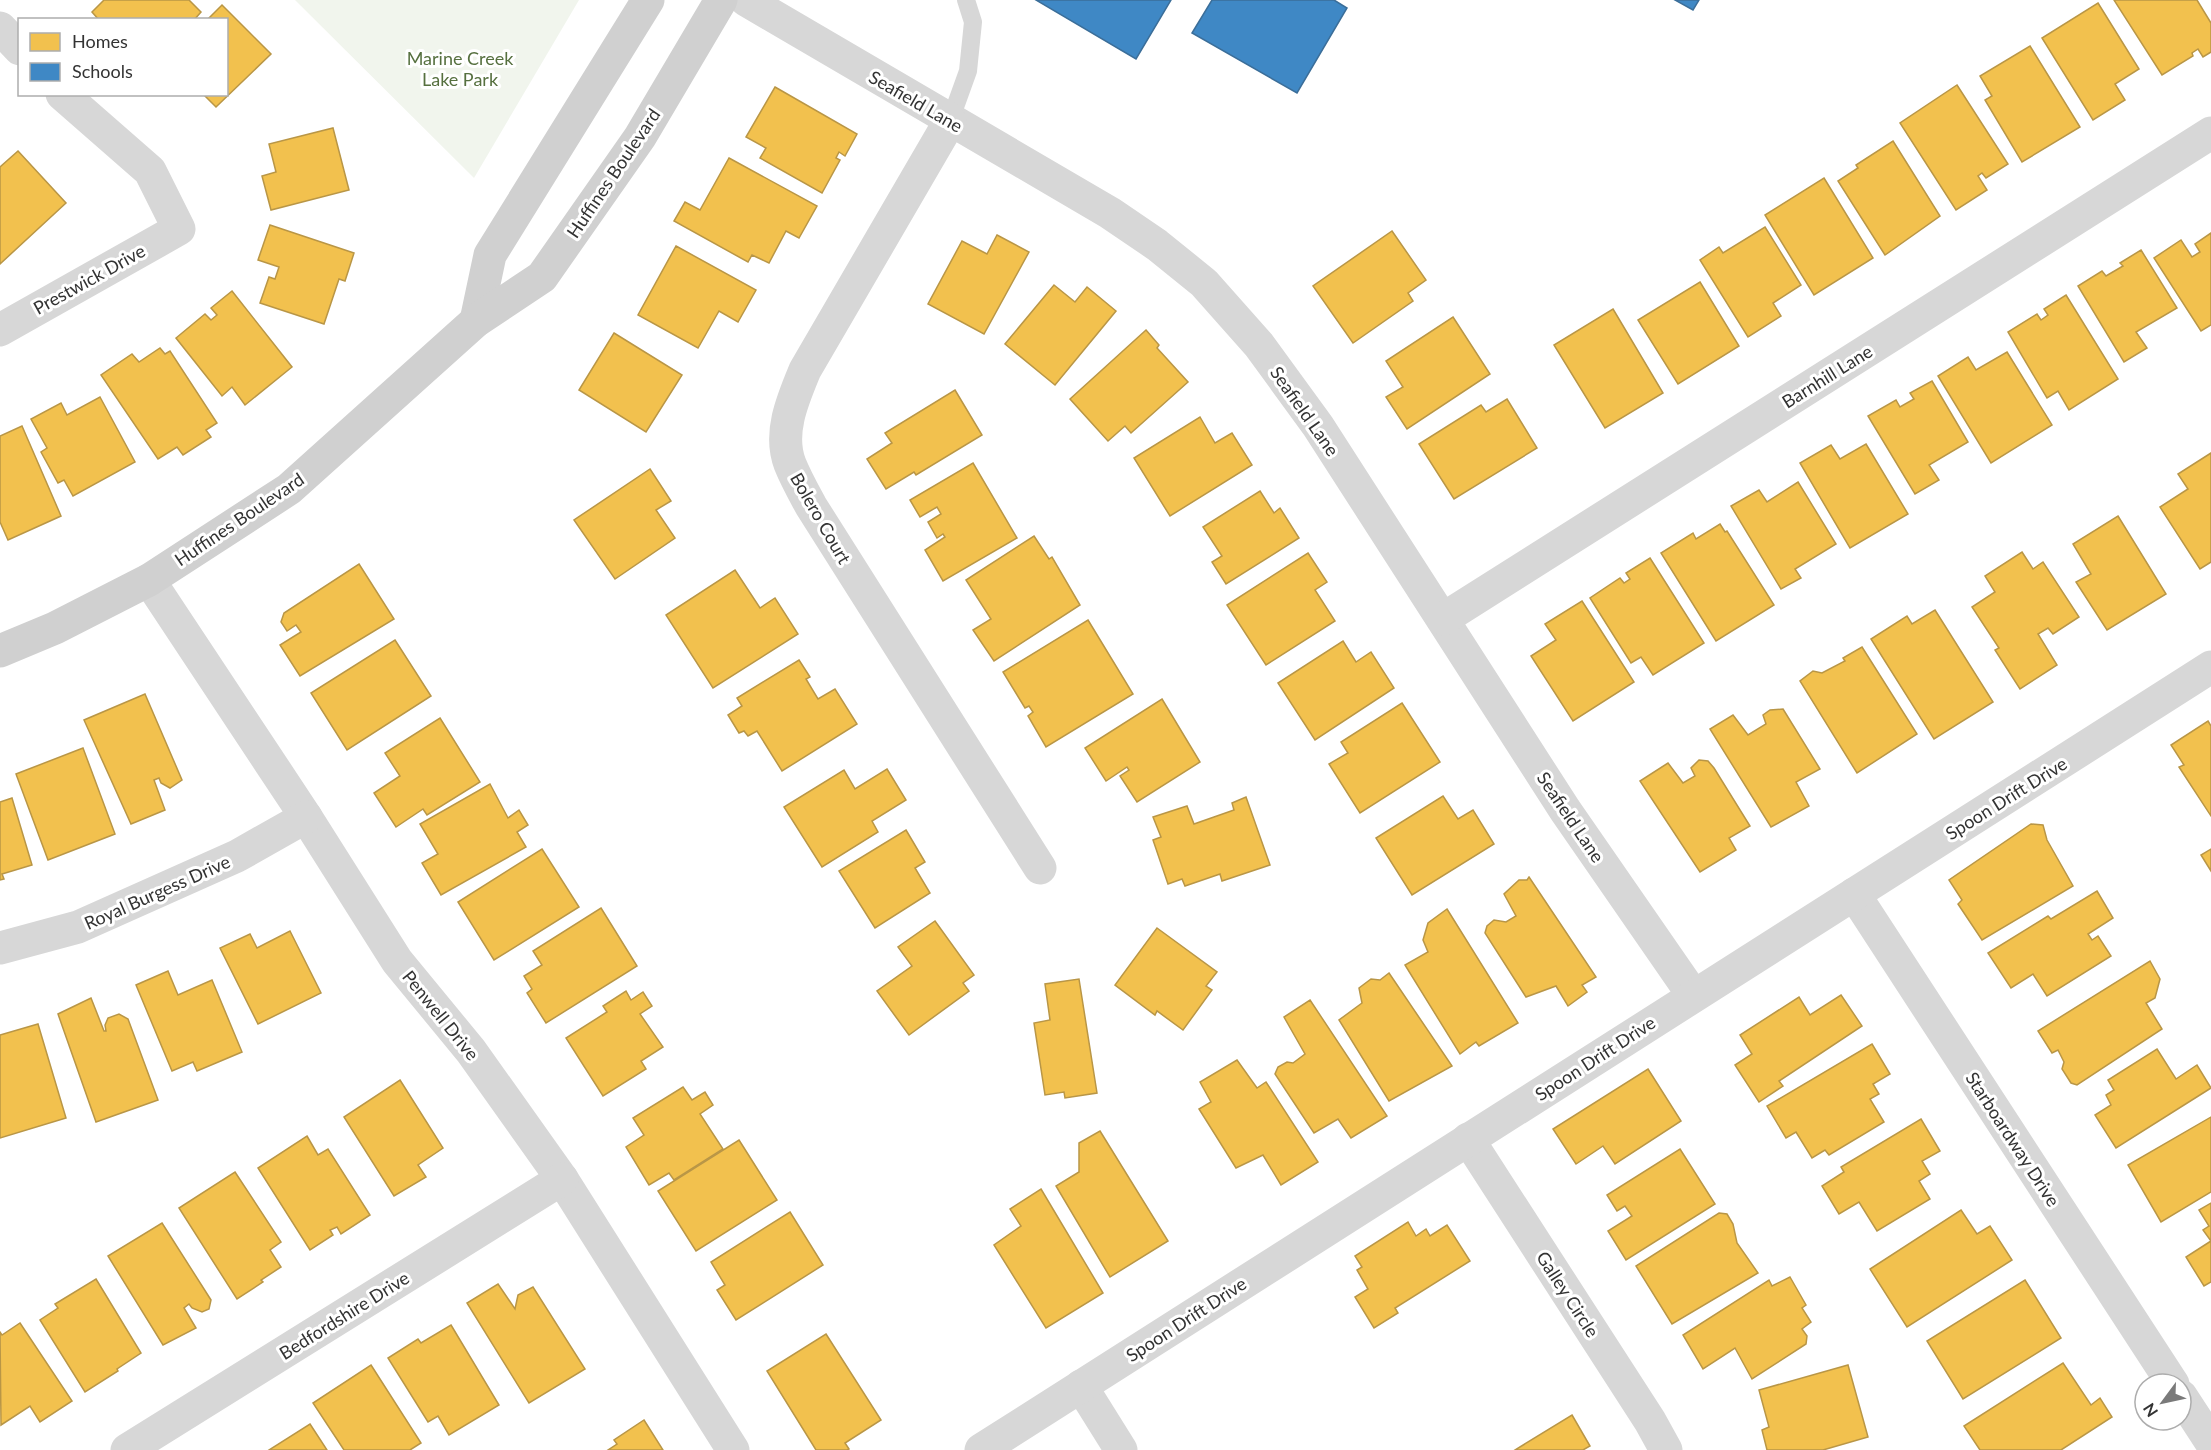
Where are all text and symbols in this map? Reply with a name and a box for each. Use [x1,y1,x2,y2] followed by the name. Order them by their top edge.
[18,18,228,96] legend
[72,30,128,52] text: Homes
[407,47,514,90] park label: Marine Creek Lake Park
[72,60,133,82] text: Schools
[865,65,967,137] street label: Seafield Lane
[562,104,664,242] street label: Huffines Boulevard
[29,239,149,319] street label: Prestwick Drive
[1778,340,1876,412] street label: Barnhill Lane
[1266,362,1344,460] street label: Seafield Lane
[170,468,308,570] street label: Huffines Boulevard
[786,469,856,568] street label: Bolero Court
[1941,752,2071,844] street label: Spoon Drift Drive
[1533,768,1609,866] street label: Seafield Lane
[81,850,233,934] street label: Royal Burgess Drive
[398,966,484,1064] street label: Penwell Drive
[1531,1011,1659,1105] street label: Spoon Drift Drive
[1961,1068,2065,1210] street label: Starboardway Drive
[1532,1247,1604,1341] street label: Galley Circle
[275,1266,413,1364] street label: Bedfordshire Drive
[1122,1272,1250,1366] street label: Spoon Drift Drive
[2133,1372,2193,1432] north arrow
[2139,1400,2161,1421] text: N

